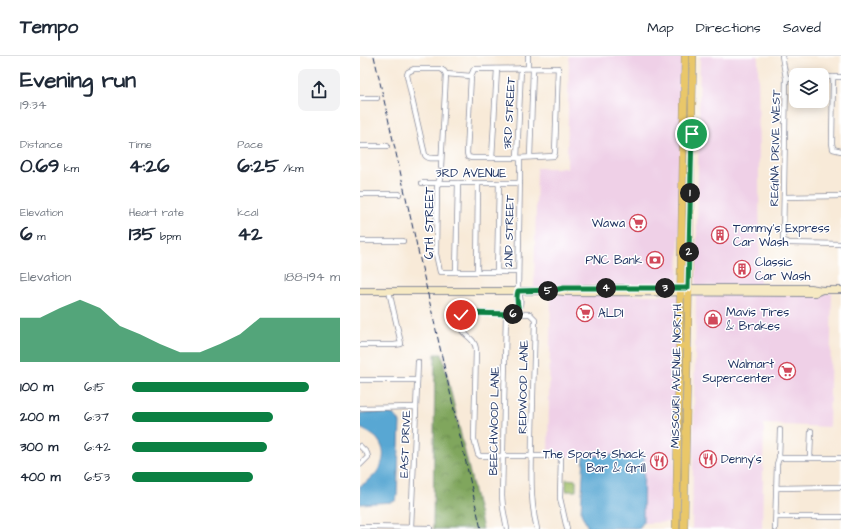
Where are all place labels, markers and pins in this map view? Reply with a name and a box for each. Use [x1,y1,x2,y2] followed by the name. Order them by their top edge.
[675,117,709,151] pin
[680,183,700,203] pin: 1
[628,213,648,233] supermarket icon: Wawa
[592,215,625,232] place label: Wawa
[733,220,830,251] place label: Tommy's Express Car Wash
[710,225,730,245] building icon: Tommy's Express Car Wash
[679,242,699,262] pin: 2
[645,250,665,270] bank icon: PNC Bank
[586,252,643,269] place label: PNC Bank
[755,254,810,285] place label: Classic Car Wash
[732,259,752,279] building icon: Classic Car Wash
[596,278,616,298] pin: 4
[655,278,675,298] pin: 3
[538,281,558,301] pin: 5
[444,298,478,332] pin
[575,303,595,323] supermarket icon: ALDI
[503,304,523,324] pin: 6
[726,304,789,335] place label: Mavis Tires & Brakes
[598,305,624,322] place label: ALDI
[703,309,723,329] shop icon: Mavis Tires & Brakes
[702,356,774,387] place label: Walmart Supercenter
[777,361,797,381] supermarket icon: Walmart Supercenter
[543,446,647,477] place label: The Sports Shack Bar & Grill
[698,449,718,469] restaurant icon: Denny's
[649,451,669,471] restaurant icon: The Sports Shack Bar & Grill
[721,451,762,469] place label: Denny's

